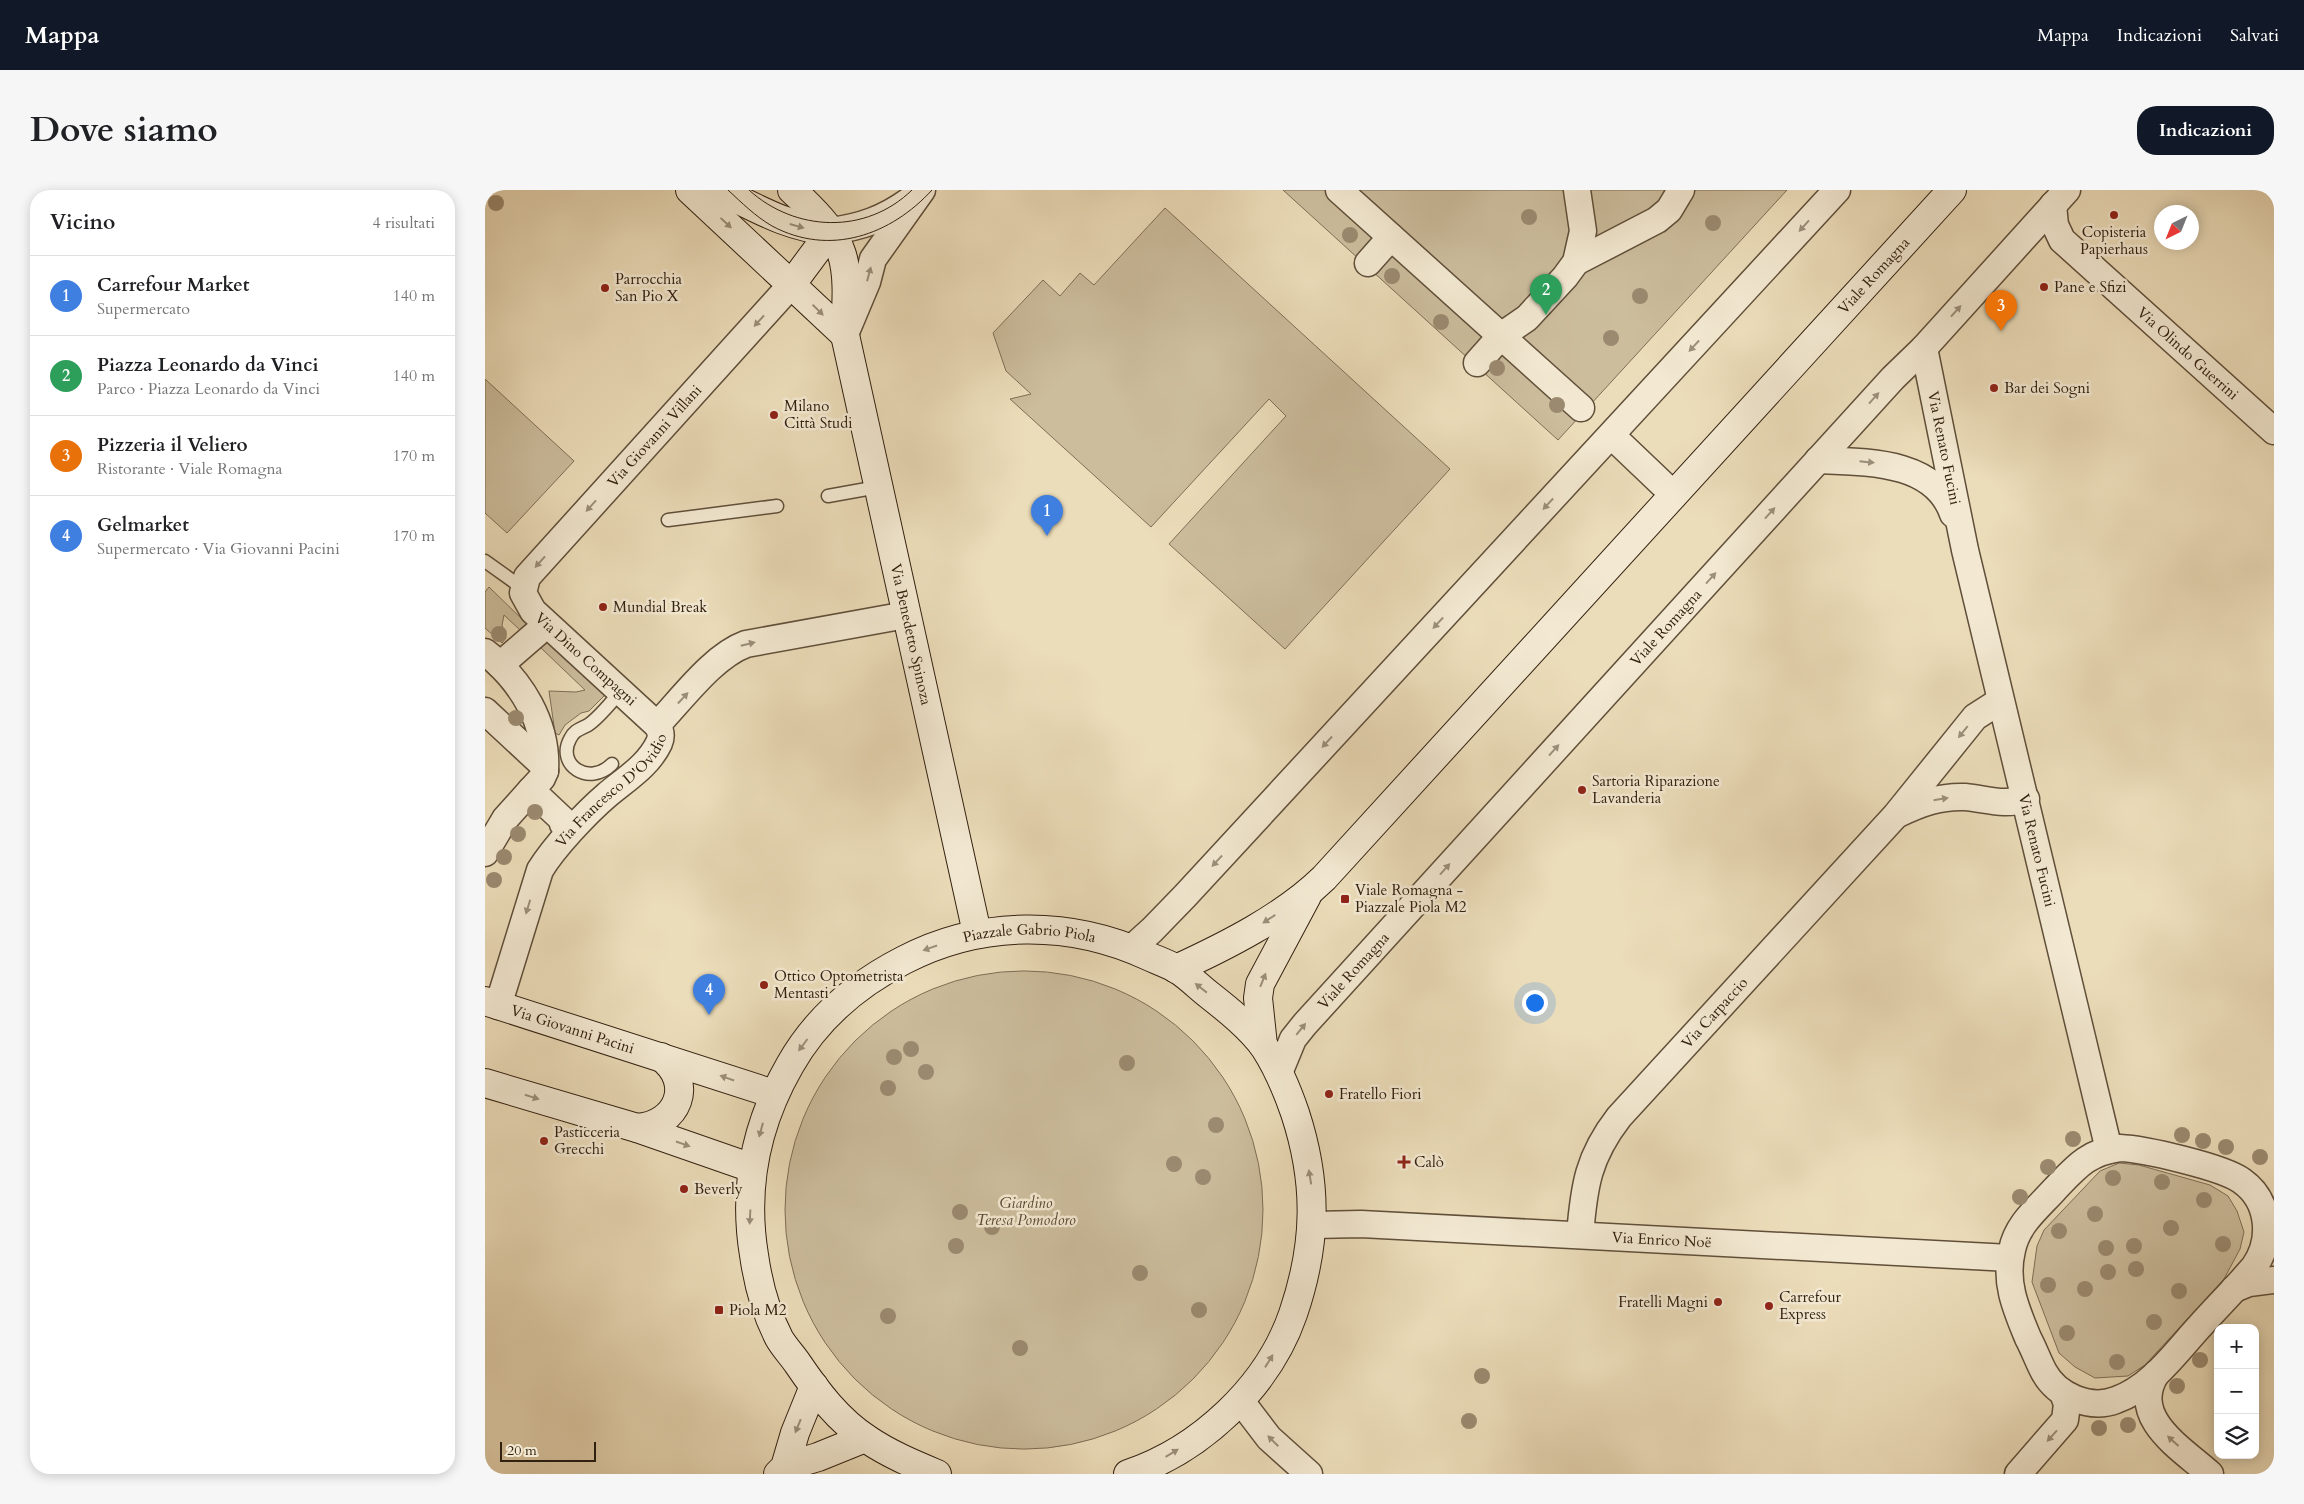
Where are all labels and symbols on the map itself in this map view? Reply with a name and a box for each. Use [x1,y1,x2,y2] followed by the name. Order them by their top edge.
[2154,205,2199,250] north arrow
[2108,209,2120,221] marker: Copisteria Papierhaus
[720,217,732,229] one-way arrow
[1798,220,1810,232] one-way arrow
[790,222,805,230] one-way arrow
[2080,222,2148,259] place label: Copisteria Papierhaus
[1833,233,1914,318] street label: Viale Romagna
[866,266,874,281] one-way arrow
[615,269,683,306] place label: Parrocchia San Pio X
[1530,274,1562,315] pin: 2
[2054,277,2126,297] place label: Pane e Sfizi
[2038,281,2050,293] marker: Pane e Sfizi
[599,282,611,294] marker: Parrocchia San Pio X
[1985,290,2017,331] pin: 3
[2133,302,2243,404] street label: Via Olindo Guerrini
[812,304,824,316] one-way arrow
[1950,306,1962,318] one-way arrow
[753,315,765,327] one-way arrow
[1689,340,1700,352] one-way arrow
[2004,378,2090,398] place label: Bar dei Sogni
[603,381,706,491] street label: Via Giovanni Villani
[1988,382,2000,394] marker: Bar dei Sogni
[1923,389,1966,507] street label: Via Renato Fucini
[1869,392,1880,405] one-way arrow
[784,396,852,433] place label: Milano Città Studi
[768,409,780,421] marker: Milano Città Studi
[1859,458,1875,466] one-way arrow
[1031,495,1063,536] pin: 1
[1542,497,1554,509] one-way arrow
[585,499,597,511] one-way arrow
[1764,508,1776,520] one-way arrow
[534,555,546,567] one-way arrow
[886,562,936,707] street label: Via Benedetto Spinoza
[1705,573,1717,585] one-way arrow
[1626,584,1706,670] street label: Viale Romagna
[613,597,707,617] place label: Mundial Break
[597,601,609,613] marker: Mundial Break
[531,608,641,710] street label: Via Dino Compagni
[1432,616,1444,628] one-way arrow
[740,640,755,648] one-way arrow
[677,692,689,704] one-way arrow
[1958,725,1969,738] one-way arrow
[551,732,671,851] street label: Via Francesco D'Ovidio
[1321,735,1333,747] one-way arrow
[1548,744,1560,756] one-way arrow
[1592,771,1720,808] place label: Sartoria Riparazione Lavanderia
[1576,784,1588,796] marker: Sartoria Riparazione Lavanderia
[2014,792,2060,909] street label: Via Renato Fucini
[1934,794,1950,802] one-way arrow
[1211,854,1223,866] one-way arrow
[1439,863,1450,876] one-way arrow
[1355,880,1467,917] place label: Viale Romagna - Piazzale Piola M2
[1339,893,1351,905] marker: Viale Romagna - Piazzale Piola M2
[523,900,531,915] one-way arrow
[1262,914,1275,924] one-way arrow
[961,919,1098,947] street label: Piazzale Gabrio Piola
[1313,928,1394,1014] street label: Viale Romagna
[922,944,937,952] one-way arrow
[774,966,904,1003] place label: Ottico Optometrista Mentasti
[1259,972,1267,987] one-way arrow
[1677,973,1752,1053] street label: Via Carpaccio
[693,974,725,1015] pin: 4
[758,979,770,991] marker: Ottico Optometrista Mentasti
[1195,983,1208,994] one-way arrow
[1522,990,1548,1016] your location
[508,1000,637,1058] street label: Via Giovanni Pacini
[1296,1023,1307,1036] one-way arrow
[798,1038,808,1052] one-way arrow
[720,1074,735,1082] one-way arrow
[1339,1084,1421,1104] place label: Fratello Fiori
[1323,1088,1335,1100] marker: Fratello Fiori
[524,1094,539,1102] one-way arrow
[554,1122,621,1159] place label: Pasticceria Grecchi
[756,1123,764,1138] one-way arrow
[538,1135,550,1147] marker: Pasticceria Grecchi
[676,1141,691,1149] one-way arrow
[1414,1152,1444,1172] place label: Calò
[1398,1156,1410,1168] marker: Calò
[1306,1168,1314,1184] one-way arrow
[694,1179,743,1199] place label: Beverly
[678,1183,690,1195] marker: Beverly
[976,1193,1076,1230] park label: Giardino Teresa Pomodoro
[745,1209,753,1225] one-way arrow
[1611,1227,1712,1252] street label: Via Enrico Noë
[1779,1287,1842,1324] place label: Carrefour Express
[1618,1292,1708,1312] place label: Fratelli Magni
[1712,1296,1724,1308] marker: Fratelli Magni
[729,1300,787,1320] place label: Piola M2
[1763,1300,1775,1312] marker: Carrefour Express
[713,1304,725,1316] marker: Piola M2
[1265,1354,1274,1367] one-way arrow
[793,1419,801,1433] one-way arrow
[2046,1430,2058,1442] one-way arrow
[1267,1435,1279,1447] one-way arrow
[2168,1435,2180,1447] one-way arrow
[500,1439,596,1462] scale bar
[1166,1449,1179,1458] one-way arrow

